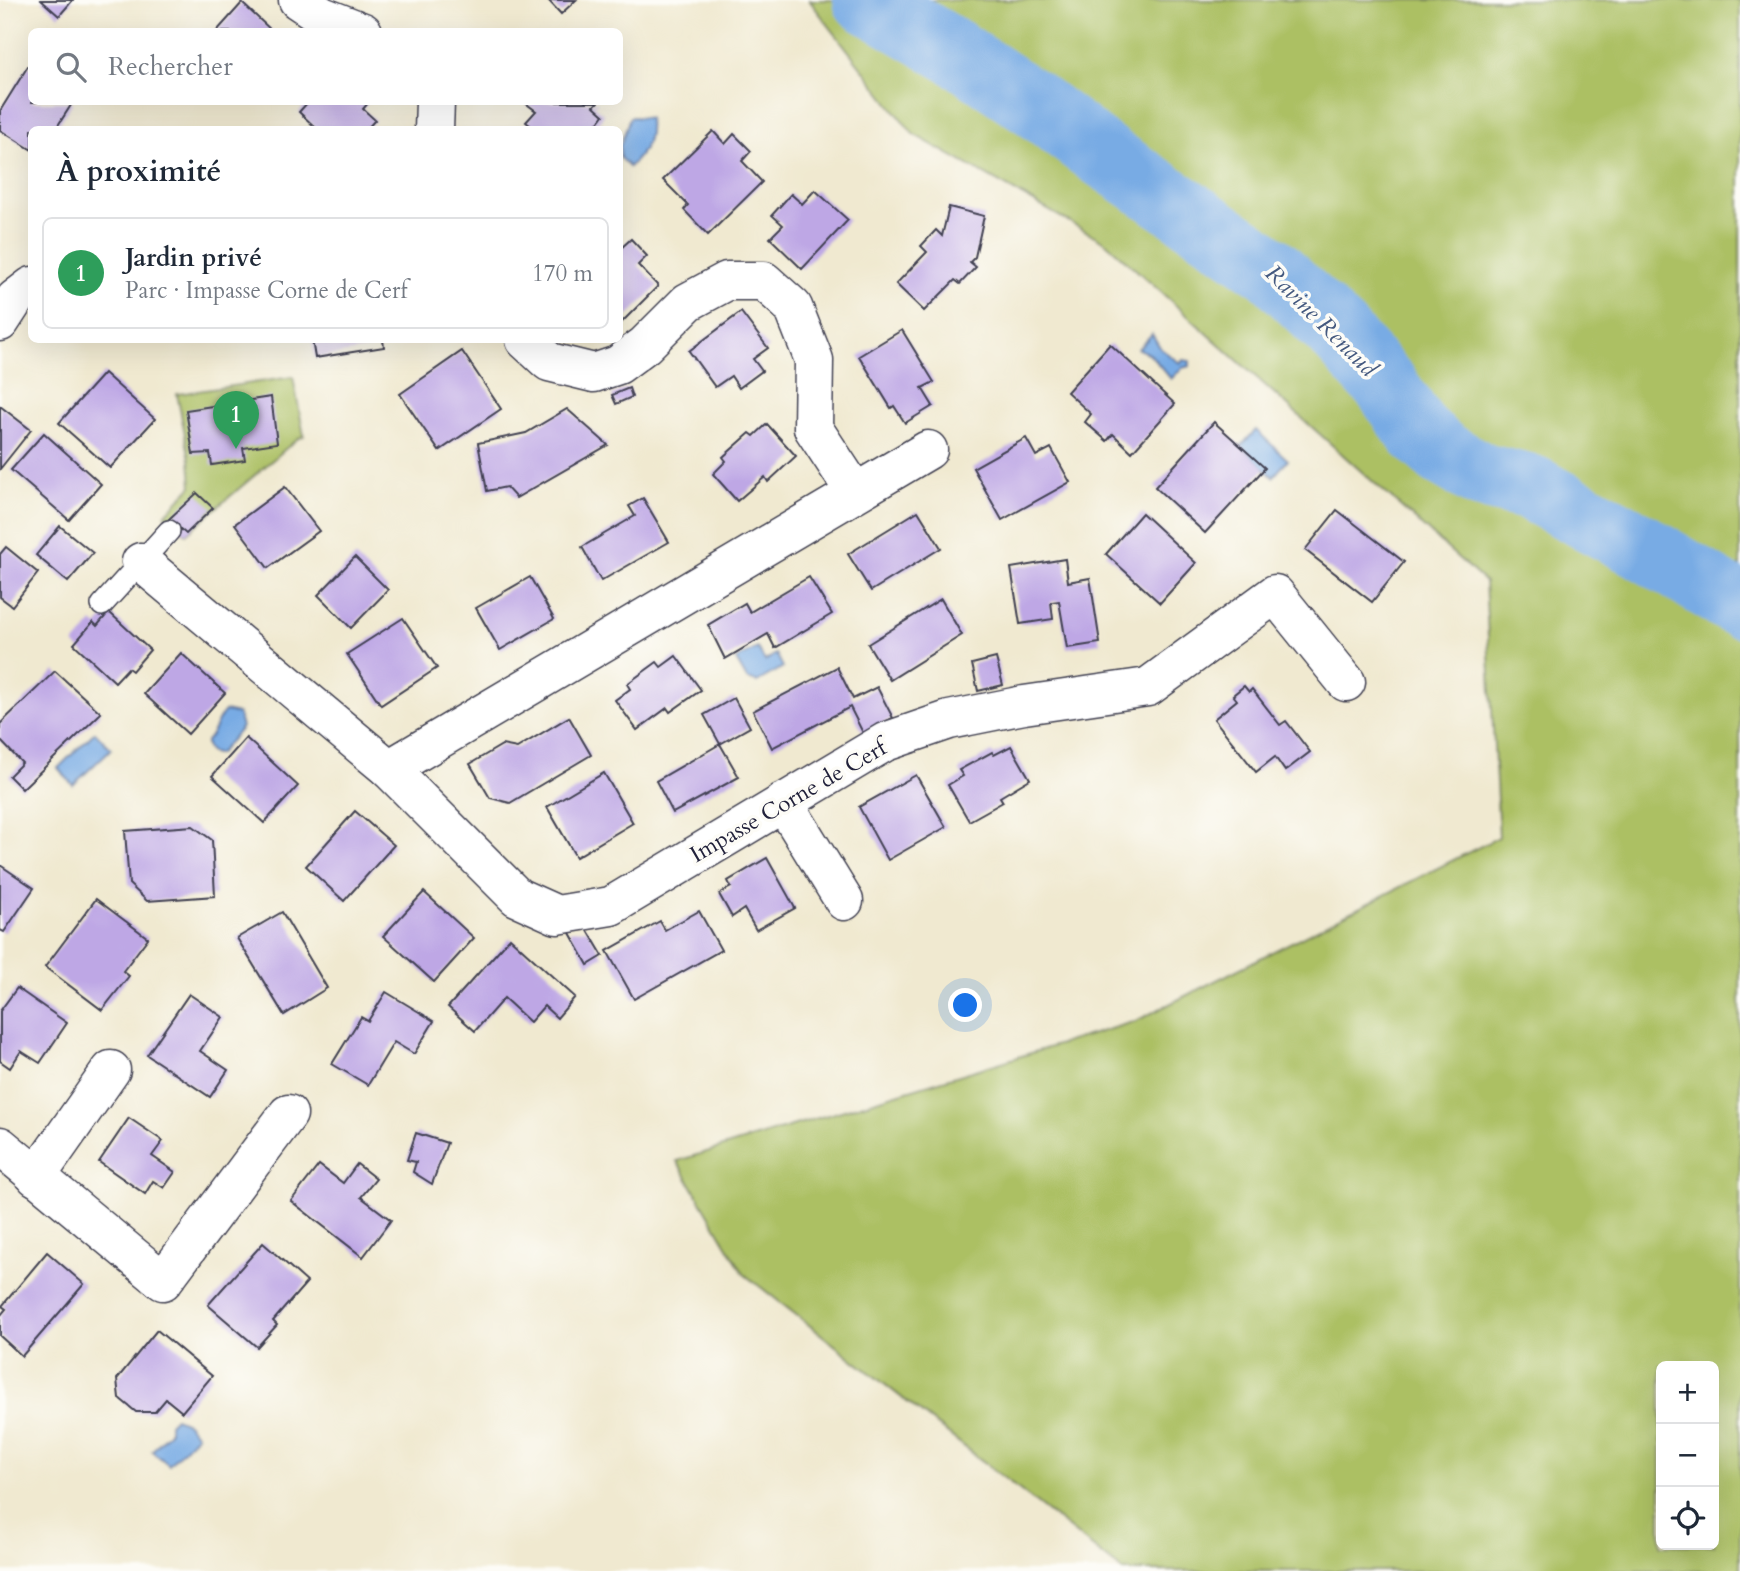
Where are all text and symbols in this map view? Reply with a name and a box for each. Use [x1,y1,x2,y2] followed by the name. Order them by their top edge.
[28,28,623,105] search box
[52,48,90,86] icon: search
[108,49,233,84] text: Rechercher
[56,151,221,192] text: À proximité
[125,240,262,275] text: Jardin privé
[75,258,87,289] text: 1
[532,258,593,289] text: 170 m
[1258,258,1385,385] water label: Ravine Renaud
[125,275,408,306] text: Parc · Impasse Corne de Cerf
[213,391,259,449] pin: 1
[684,730,895,870] street label: Impasse Corne de Cerf
[948,988,982,1022] your location
[1656,1361,1719,1550] map controls
[1656,1361,1719,1424] button: +
[1656,1424,1719,1487] button: −
[1656,1487,1719,1550] button: locate

